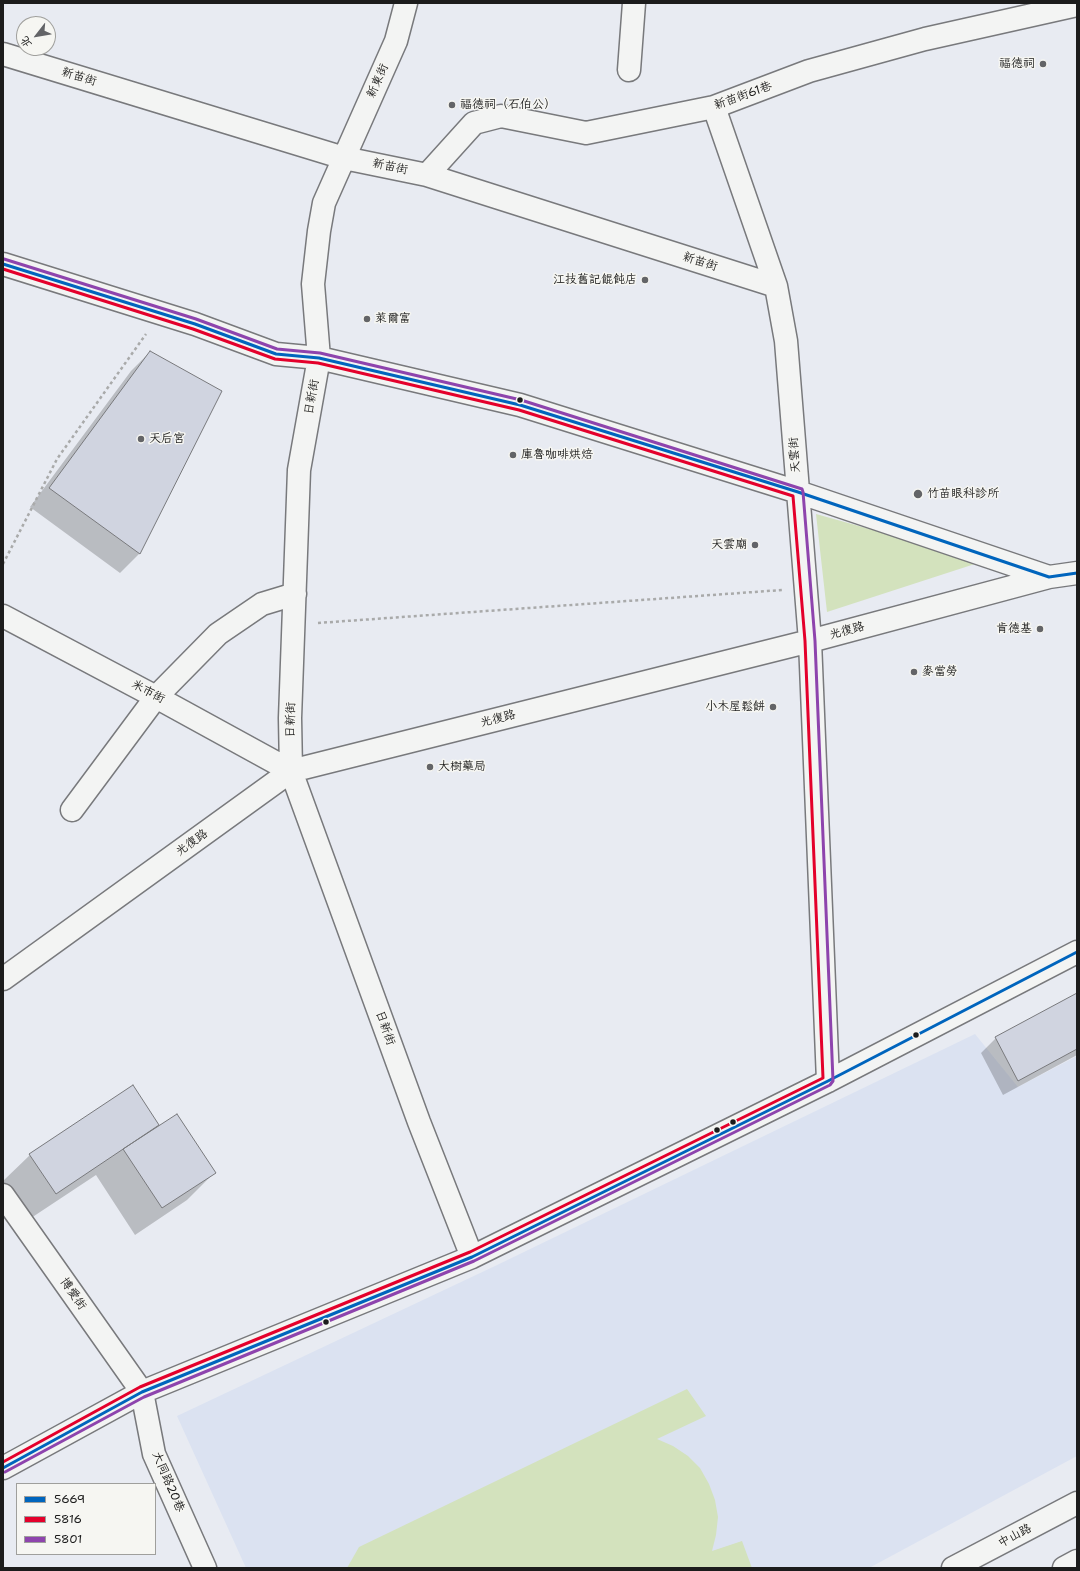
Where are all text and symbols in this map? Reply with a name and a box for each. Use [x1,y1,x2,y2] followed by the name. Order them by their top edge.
[16,16,56,56] north arrow
[17,33,35,51] text: 北
[999,57,1035,71] place label: 福德祠
[1038,59,1048,69] marker: 福德祠
[364,62,392,100] street label: 新東街
[60,65,98,89] street label: 新苗街
[712,79,774,113] street label: 新苗街61巷
[460,98,556,112] place label: 福德祠（石伯公）
[447,100,457,110] marker: 福德祠（石伯公）
[371,156,409,178] street label: 新苗街
[681,250,719,274] street label: 新苗街
[553,273,637,287] place label: 江技舊記餛飩店
[640,275,650,285] marker: 江技舊記餛飩店
[375,312,411,326] place label: 萊爾富
[362,314,372,324] marker: 萊爾富
[302,378,322,416] street label: 日新街
[515,395,525,405] unlabelled marker
[149,432,185,446] place label: 天后宮
[136,434,146,444] marker: 天后宮
[787,437,803,473] street label: 天雲街
[521,448,593,462] place label: 庫魯咖啡烘焙
[508,450,518,460] marker: 庫魯咖啡烘焙
[927,487,999,501] place label: 竹苗眼科診所
[912,488,924,500] marker: 竹苗眼科診所
[711,538,747,552] place label: 天雲廟
[750,540,760,550] marker: 天雲廟
[828,619,866,643] street label: 光復路
[996,622,1032,636] place label: 肯德基
[1035,624,1045,634] marker: 肯德基
[922,665,958,679] place label: 麥當勞
[909,667,919,677] marker: 麥當勞
[129,677,167,707] street label: 米市街
[705,700,765,714] place label: 小木屋鬆餅
[283,702,299,738] street label: 日新街
[768,702,778,712] marker: 小木屋鬆餅
[479,708,517,730] street label: 光復路
[438,760,486,774] place label: 大樹藥局
[425,762,435,772] marker: 大樹藥局
[173,827,211,859] street label: 光復路
[372,1009,398,1047] street label: 日新街
[911,1030,921,1040] unlabelled marker
[728,1117,738,1127] unlabelled marker
[712,1125,722,1135] unlabelled marker
[57,1275,89,1313] street label: 博愛街
[321,1317,331,1327] unlabelled marker
[149,1450,187,1514] street label: 大同路20巷
[16,1483,156,1555] legend
[54,1491,85,1507] text: 5669
[54,1511,82,1527] text: 5816
[996,1521,1034,1551] street label: 中山路
[54,1531,82,1547] text: 5801

